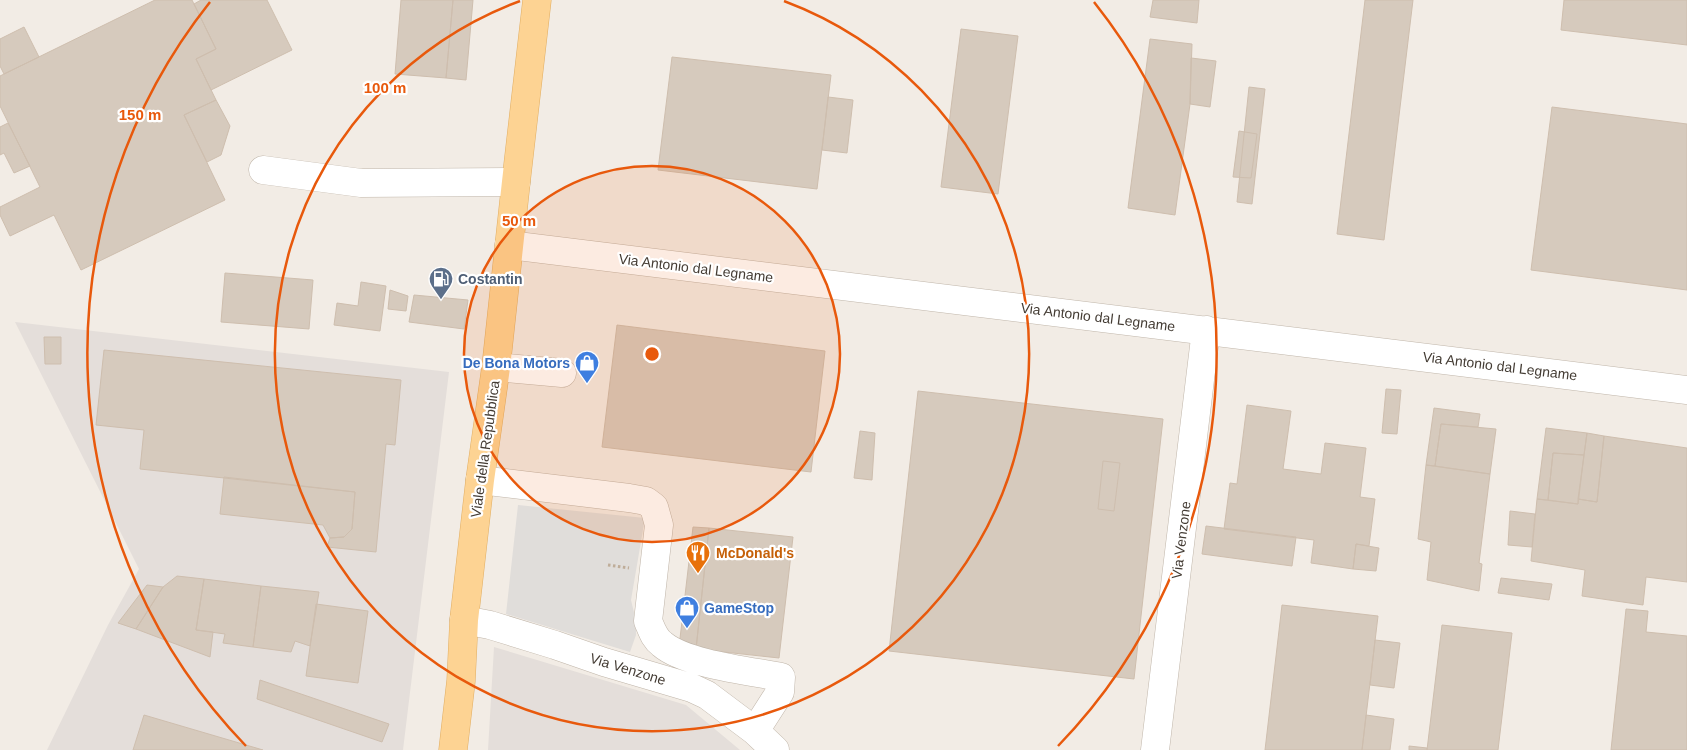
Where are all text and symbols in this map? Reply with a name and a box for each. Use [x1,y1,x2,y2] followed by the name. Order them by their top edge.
[364,79,406,96] text: 100 m
[119,106,161,123] text: 150 m
[502,212,536,229] text: 50 m
[618,251,774,285] street label: Via Antonio dal Legname
[428,266,454,300] fuel station icon: Costantin
[458,271,523,287] place label: Costantin
[1020,300,1176,334] street label: Via Antonio dal Legname
[643,345,661,363] centre of rings
[1422,349,1578,383] street label: Via Antonio dal Legname
[574,350,600,384] shop icon: De Bona Motors
[463,355,570,371] place label: De Bona Motors
[467,379,503,519] street label: Viale della Repubblica
[1168,500,1194,580] street label: Via Venzone
[685,540,711,574] restaurant icon: McDonald's
[716,545,794,561] place label: McDonald's
[674,595,700,629] shop icon: GameStop
[704,600,774,616] place label: GameStop
[588,650,668,688] street label: Via Venzone

